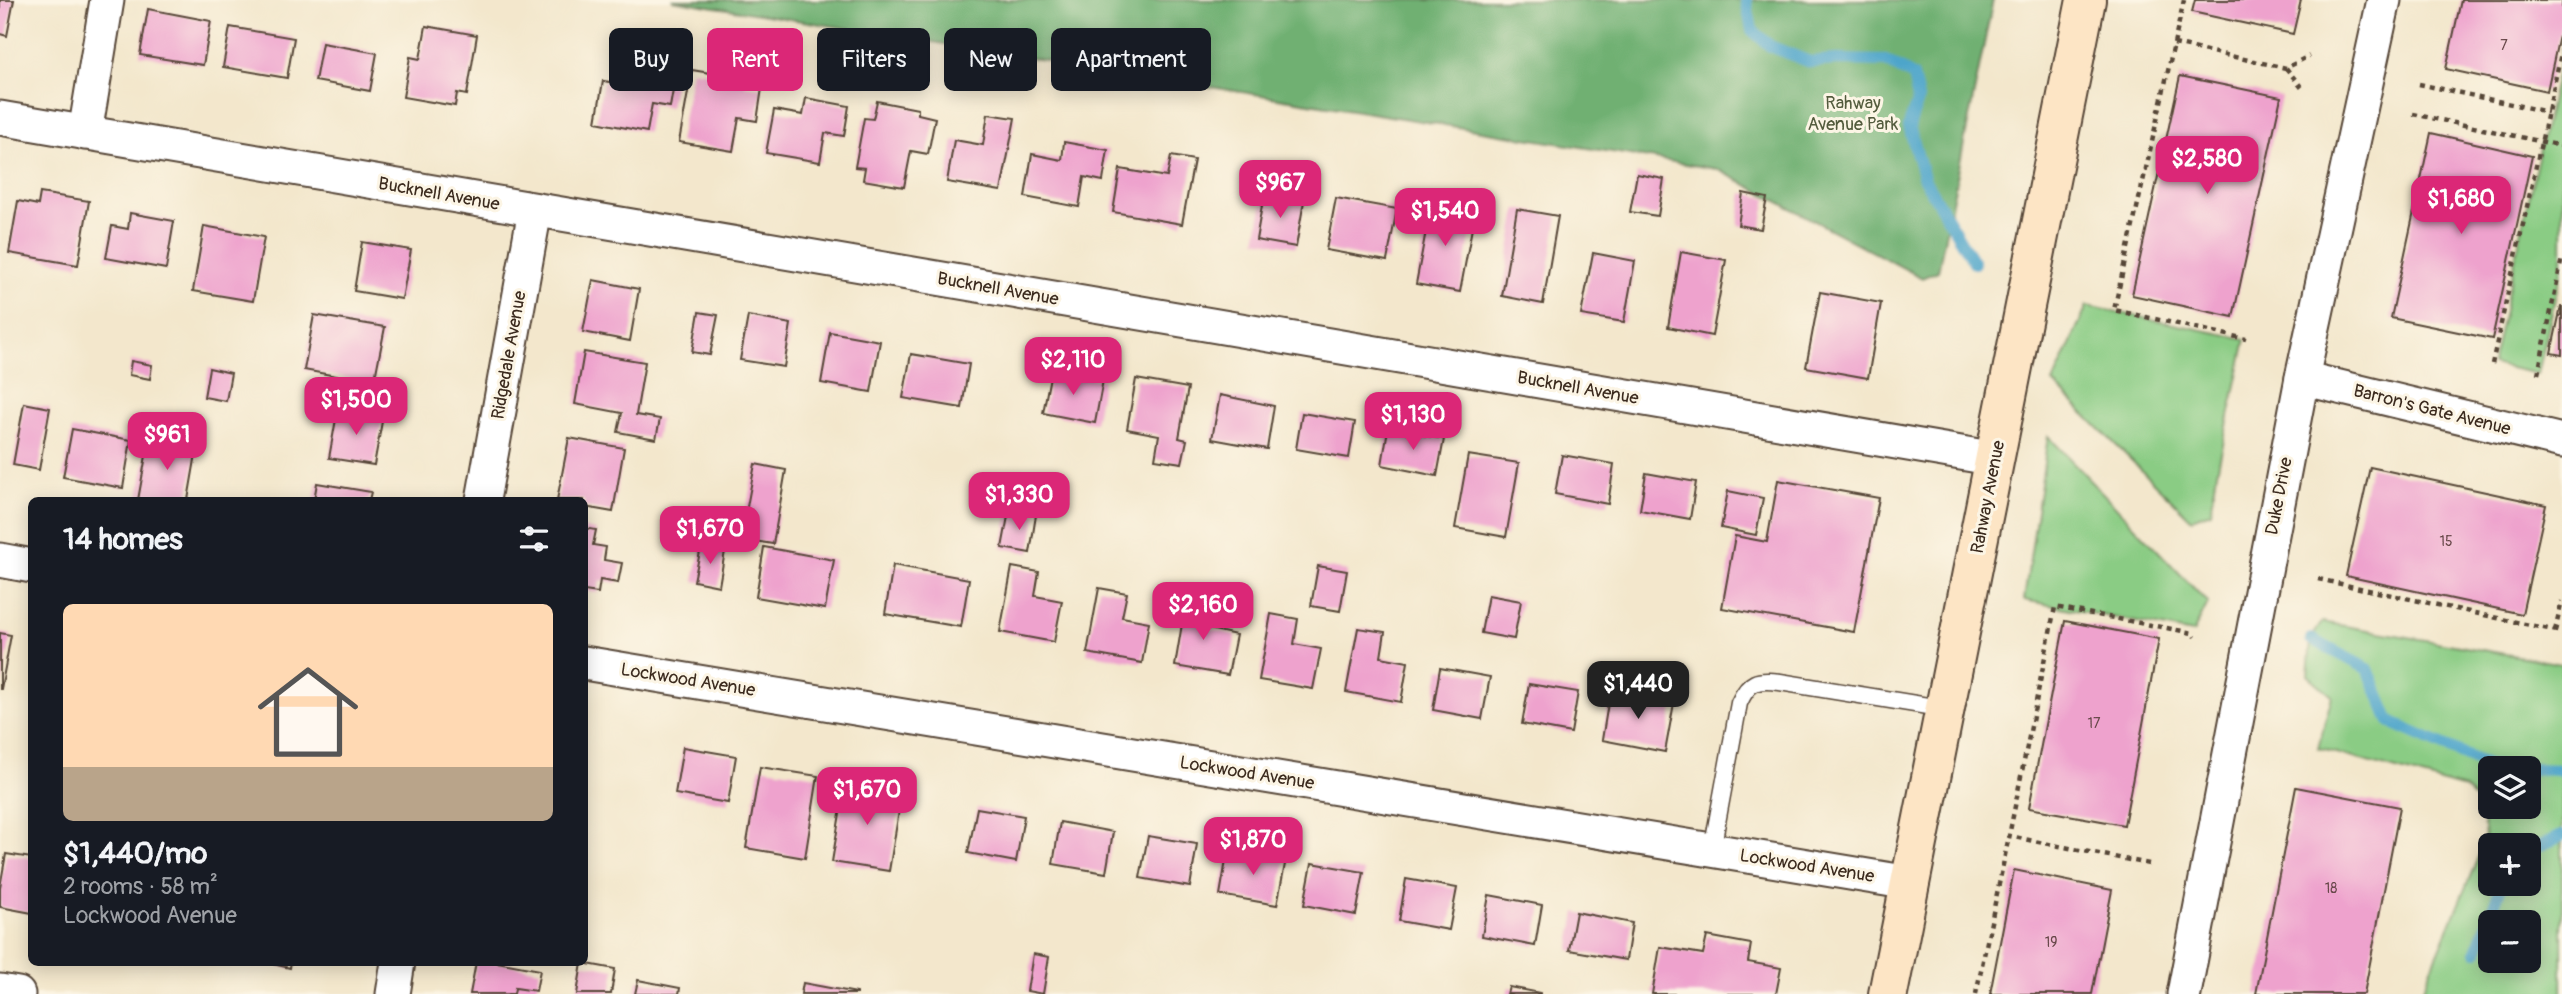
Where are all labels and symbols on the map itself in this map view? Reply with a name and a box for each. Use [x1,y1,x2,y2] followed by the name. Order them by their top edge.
[2500,37,2508,54] house number: 7
[1808,92,1899,136] park label: Rahway Avenue Park
[2150,136,2264,196] pin: $2,580
[1239,160,1321,220] pin: $967
[377,172,502,216] street label: Bucknell Avenue
[2404,176,2518,236] pin: $1,680
[1388,188,1502,248] pin: $1,540
[936,267,1061,311] street label: Bucknell Avenue
[486,289,532,421] street label: Ridgedale Avenue
[1016,338,1130,397] pin: $2,110
[1516,366,1641,410] street label: Bucknell Avenue
[299,378,413,437] pin: $1,500
[2351,379,2513,441] street label: Barron's Gate Avenue
[1356,392,1470,452] pin: $1,130
[126,412,208,472] pin: $961
[1966,438,2010,555] street label: Rahway Avenue
[2260,455,2298,537] street label: Duke Drive
[962,472,1076,532] pin: $1,330
[653,506,767,566] pin: $1,670
[2439,533,2453,550] house number: 15
[1146,582,1260,642] pin: $2,160
[619,658,757,702] street label: Lockwood Avenue
[1581,662,1695,721] pin: $1,440
[2088,715,2101,732] house number: 17
[1178,751,1316,795] street label: Lockwood Avenue
[810,768,924,827] pin: $1,670
[1196,818,1310,877] pin: $1,870
[1738,844,1876,888] street label: Lockwood Avenue
[2325,880,2337,897] house number: 18
[2045,934,2057,951] house number: 19

